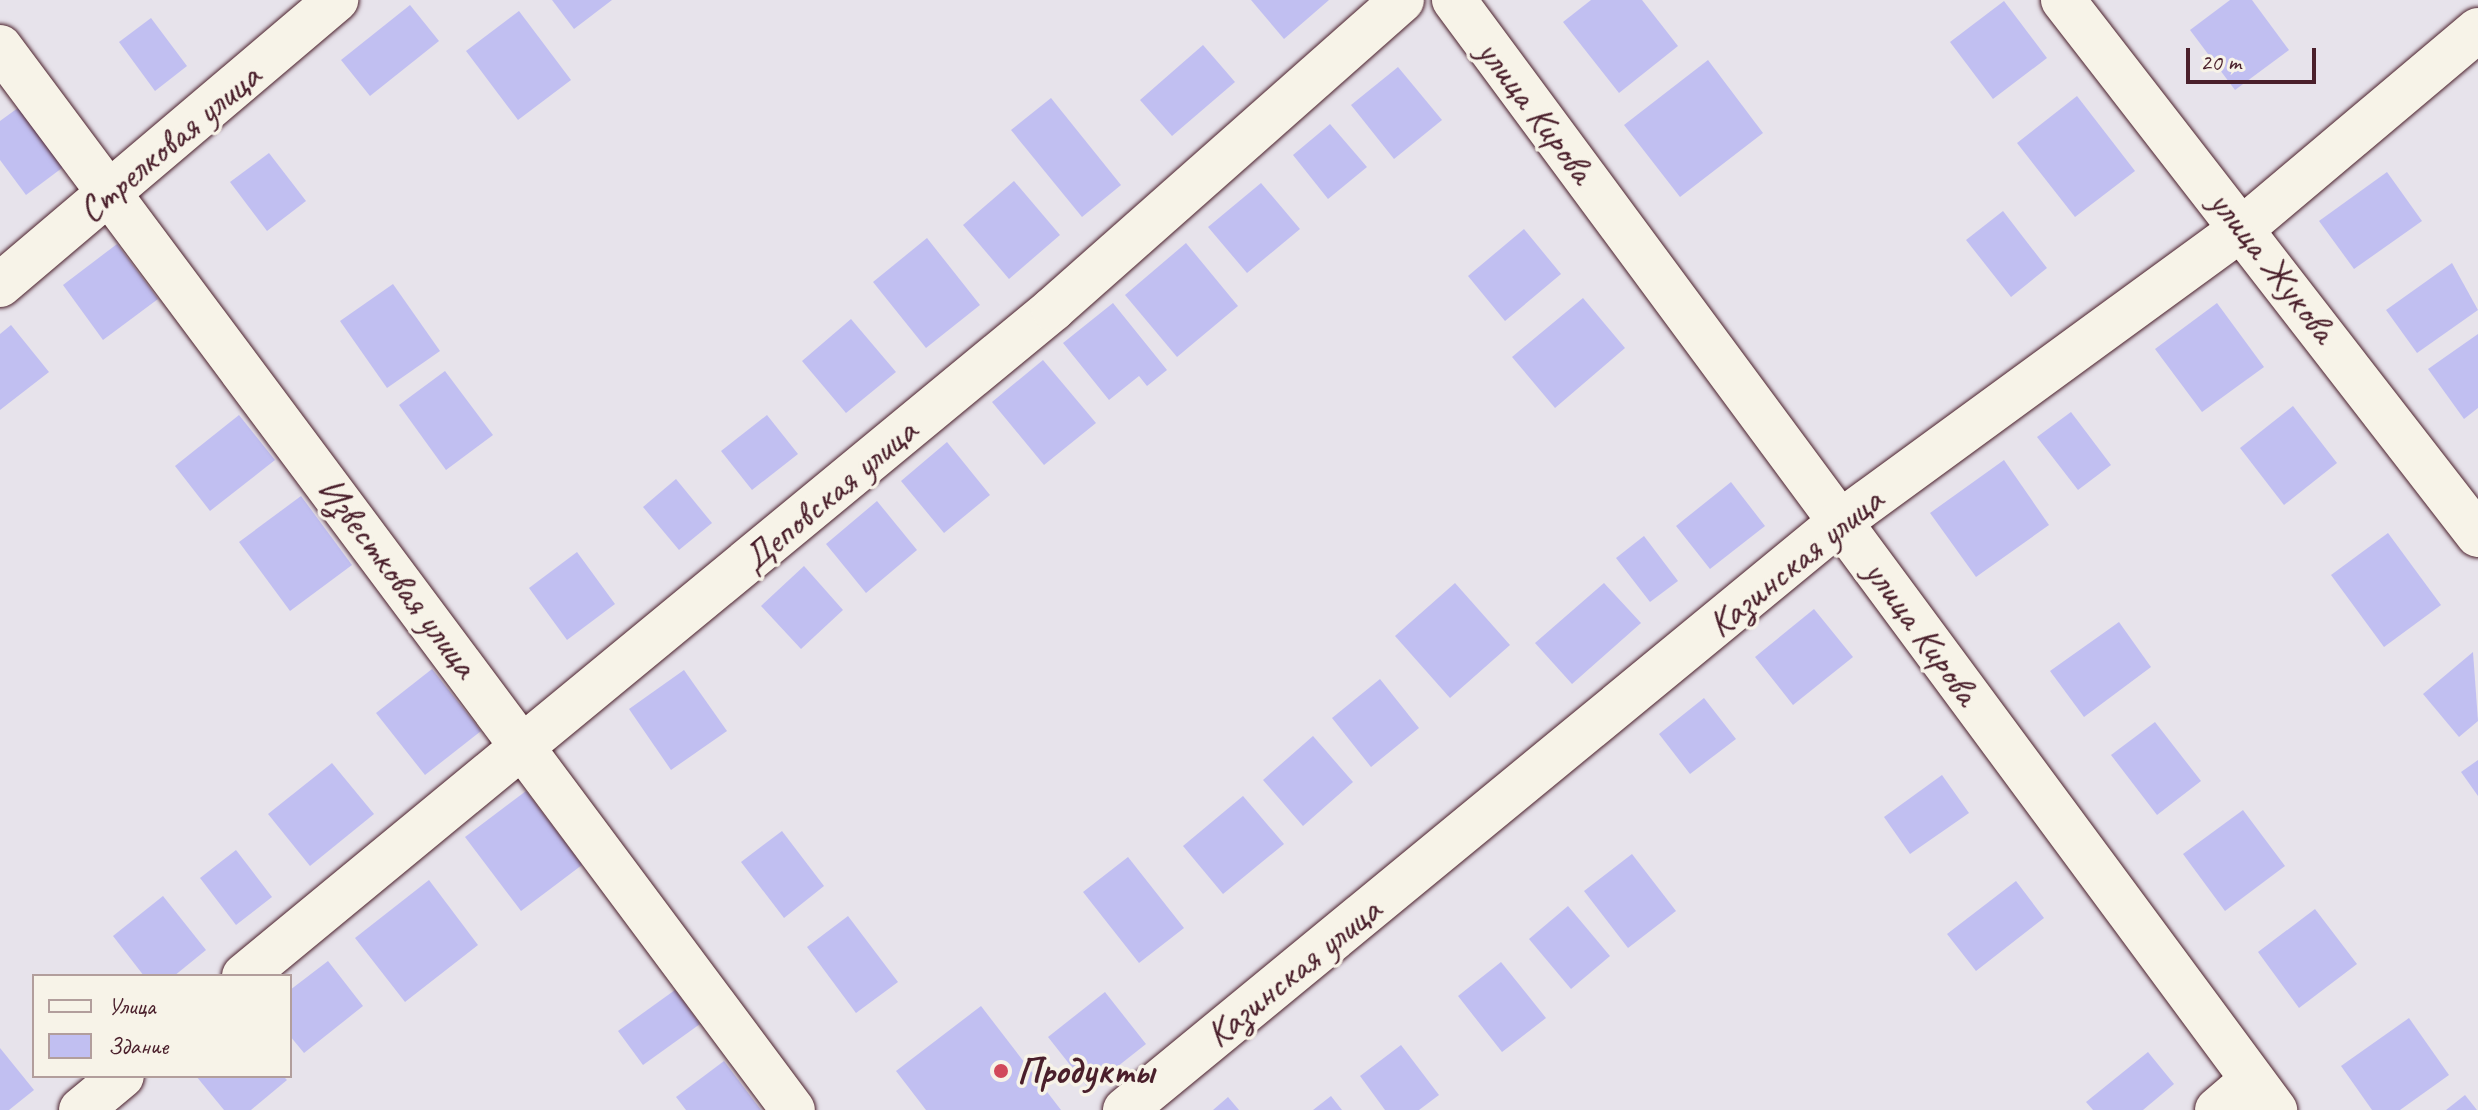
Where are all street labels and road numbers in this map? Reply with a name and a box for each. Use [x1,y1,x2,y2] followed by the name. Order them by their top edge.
[1467,31,1605,191] street label: улица Кирова
[68,53,270,233] street label: Стрелковая улица
[2199,181,2347,351] street label: улица Жукова
[731,407,927,583] street label: Деповская улица
[307,467,489,687] street label: Известковая улица
[1697,476,1893,648] street label: Казинская улица
[1854,551,1990,713] street label: улица Кирова
[1195,886,1391,1058] street label: Казинская улица

